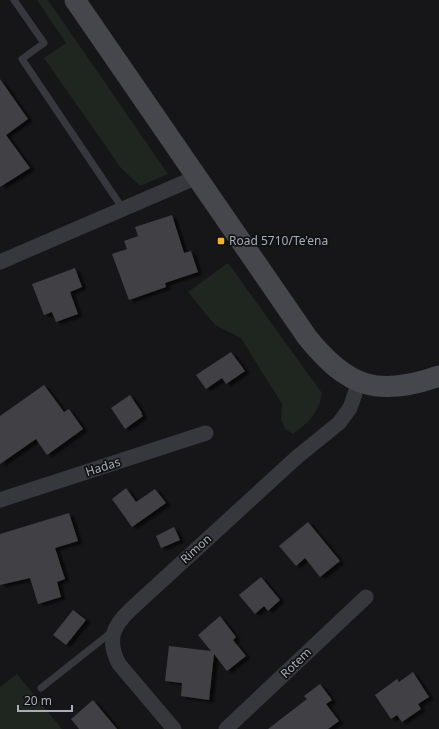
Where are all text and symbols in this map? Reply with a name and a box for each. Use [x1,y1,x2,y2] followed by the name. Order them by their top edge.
[229,232,328,249] place label: Road 5710/Te'ena
[216,236,226,246] marker: Road 5710/Te'ena
[83,453,123,480] street label: Hadas
[176,530,215,567] street label: Rimon
[276,644,315,682] street label: Rotem
[18,687,72,713] scale bar
[24,692,52,709] text: 20 m

